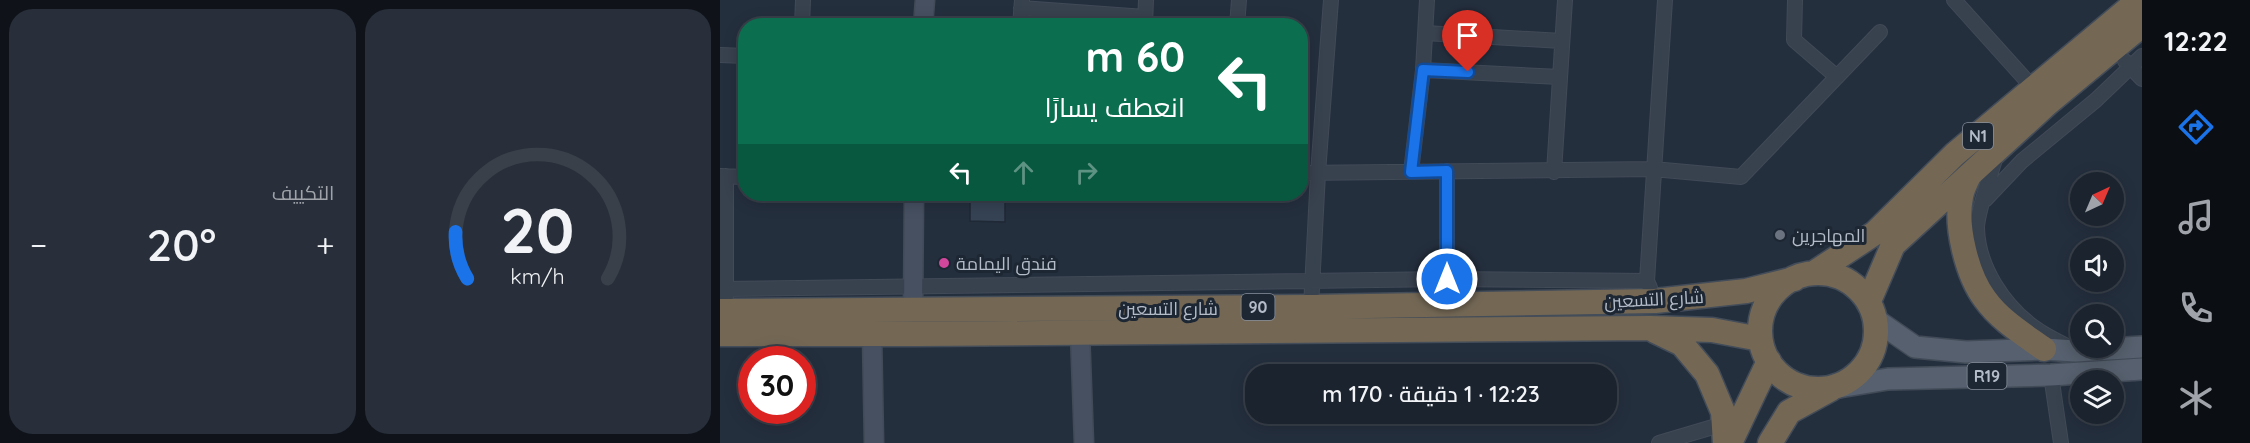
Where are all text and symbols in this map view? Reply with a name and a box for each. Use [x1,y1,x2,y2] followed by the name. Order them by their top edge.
[1442,10,1493,72] pin
[1451,19,1484,52] icon: arrive
[2164,24,2228,58] text: 12:22
[1085,30,1185,83] text: 60 m
[1206,42,1284,120] icon: left
[1045,90,1185,124] text: انعطف يسارًا
[2175,106,2217,148] icon: directions
[1963,123,1993,149] road number: N1
[944,156,977,189] icon: left
[1007,156,1040,189] icon: ahead
[1070,156,1103,189] icon: right
[2070,172,2124,226] north arrow
[2070,172,2124,424] map controls
[272,180,335,205] text: التكييف
[501,191,575,269] text: 20
[2175,196,2217,238] icon: music
[147,216,216,272] text: 20°
[30,224,47,265] text: −
[316,224,335,265] text: +
[1792,224,1865,247] place label: المهاجرين
[1773,228,1787,242] marker: المهاجرين
[2070,238,2124,292] button: sound
[1415,247,1479,311] position arrow
[956,252,1057,276] place label: فندق اليمامة
[937,256,951,270] marker: فندق اليمامة
[511,263,565,289] text: km/h
[1604,285,1704,314] street label: شارع التسعين
[2175,287,2217,329] icon: phone
[1242,294,1274,320] road number: 90
[1118,297,1218,321] street label: شارع التسعين
[2070,304,2124,358] button: search
[738,346,816,424] speed limit sign: 30
[1968,363,2006,389] road number: R19
[2070,370,2124,424] button: layers
[2175,377,2217,419] icon: climate
[1322,380,1540,408] text: 12:23 · 1 دقيقة · 170 m

